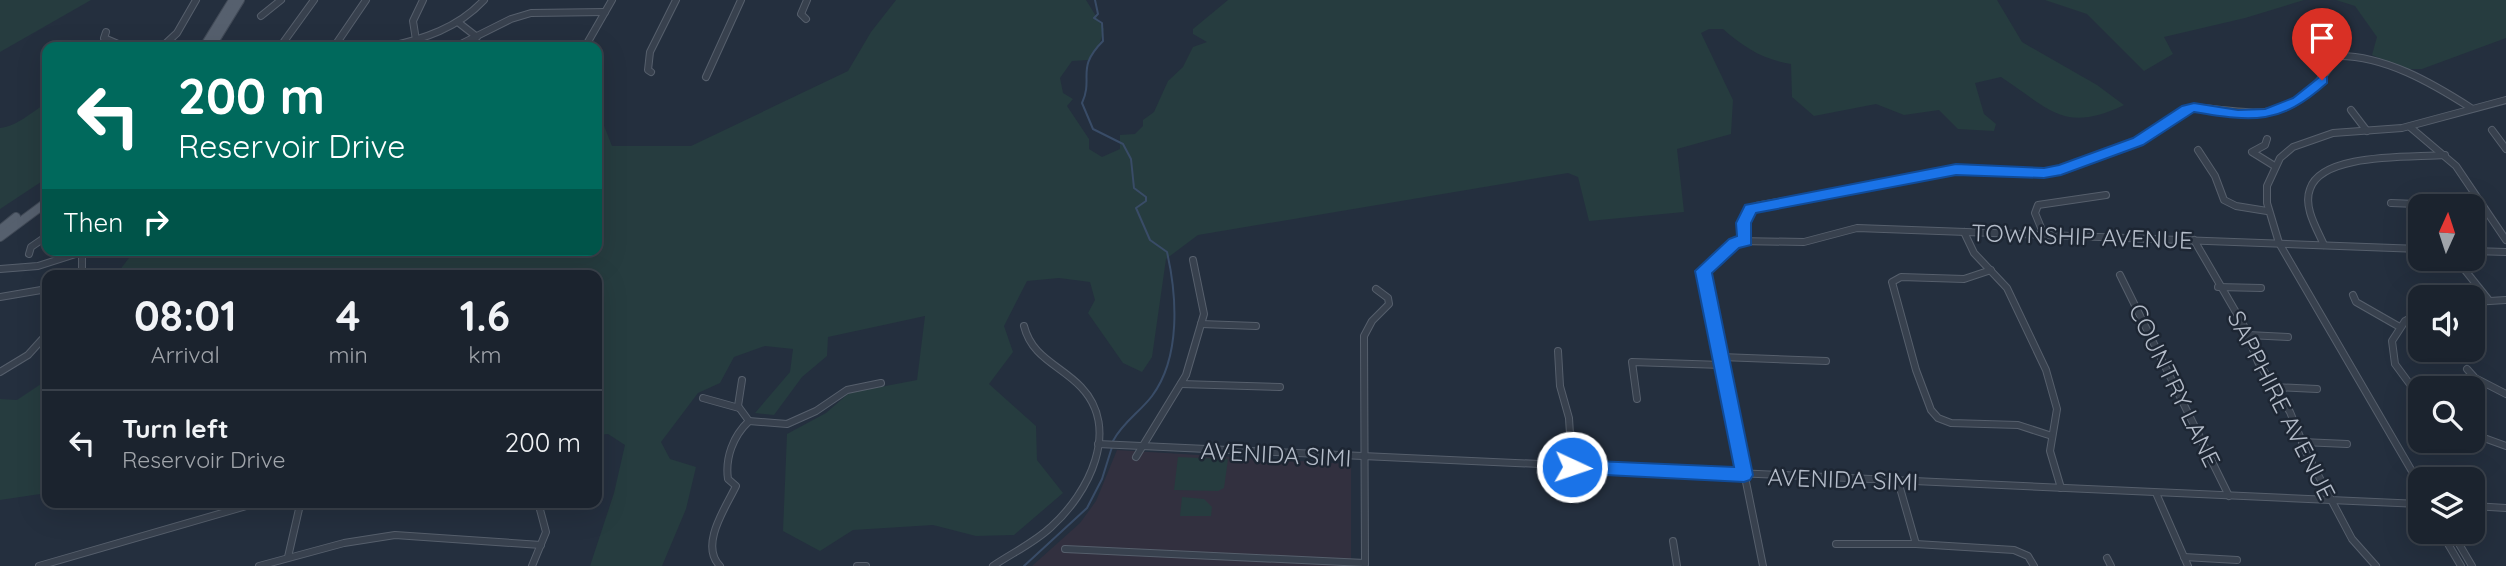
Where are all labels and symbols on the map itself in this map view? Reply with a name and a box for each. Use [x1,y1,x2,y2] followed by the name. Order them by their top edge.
[2292,8,2352,80] pin
[2408,194,2485,271] north arrow
[1971,217,2193,255] street label: TOWNSHIP AVENUE
[2122,298,2228,472] street label: COUNTRY LANE
[2221,305,2343,505] street label: SAPPHIRE AVENUE
[1535,430,1609,504] position arrow
[1200,435,1352,473] street label: AVENIDA SIMI
[1767,461,1919,497] street label: AVENIDA SIMI

